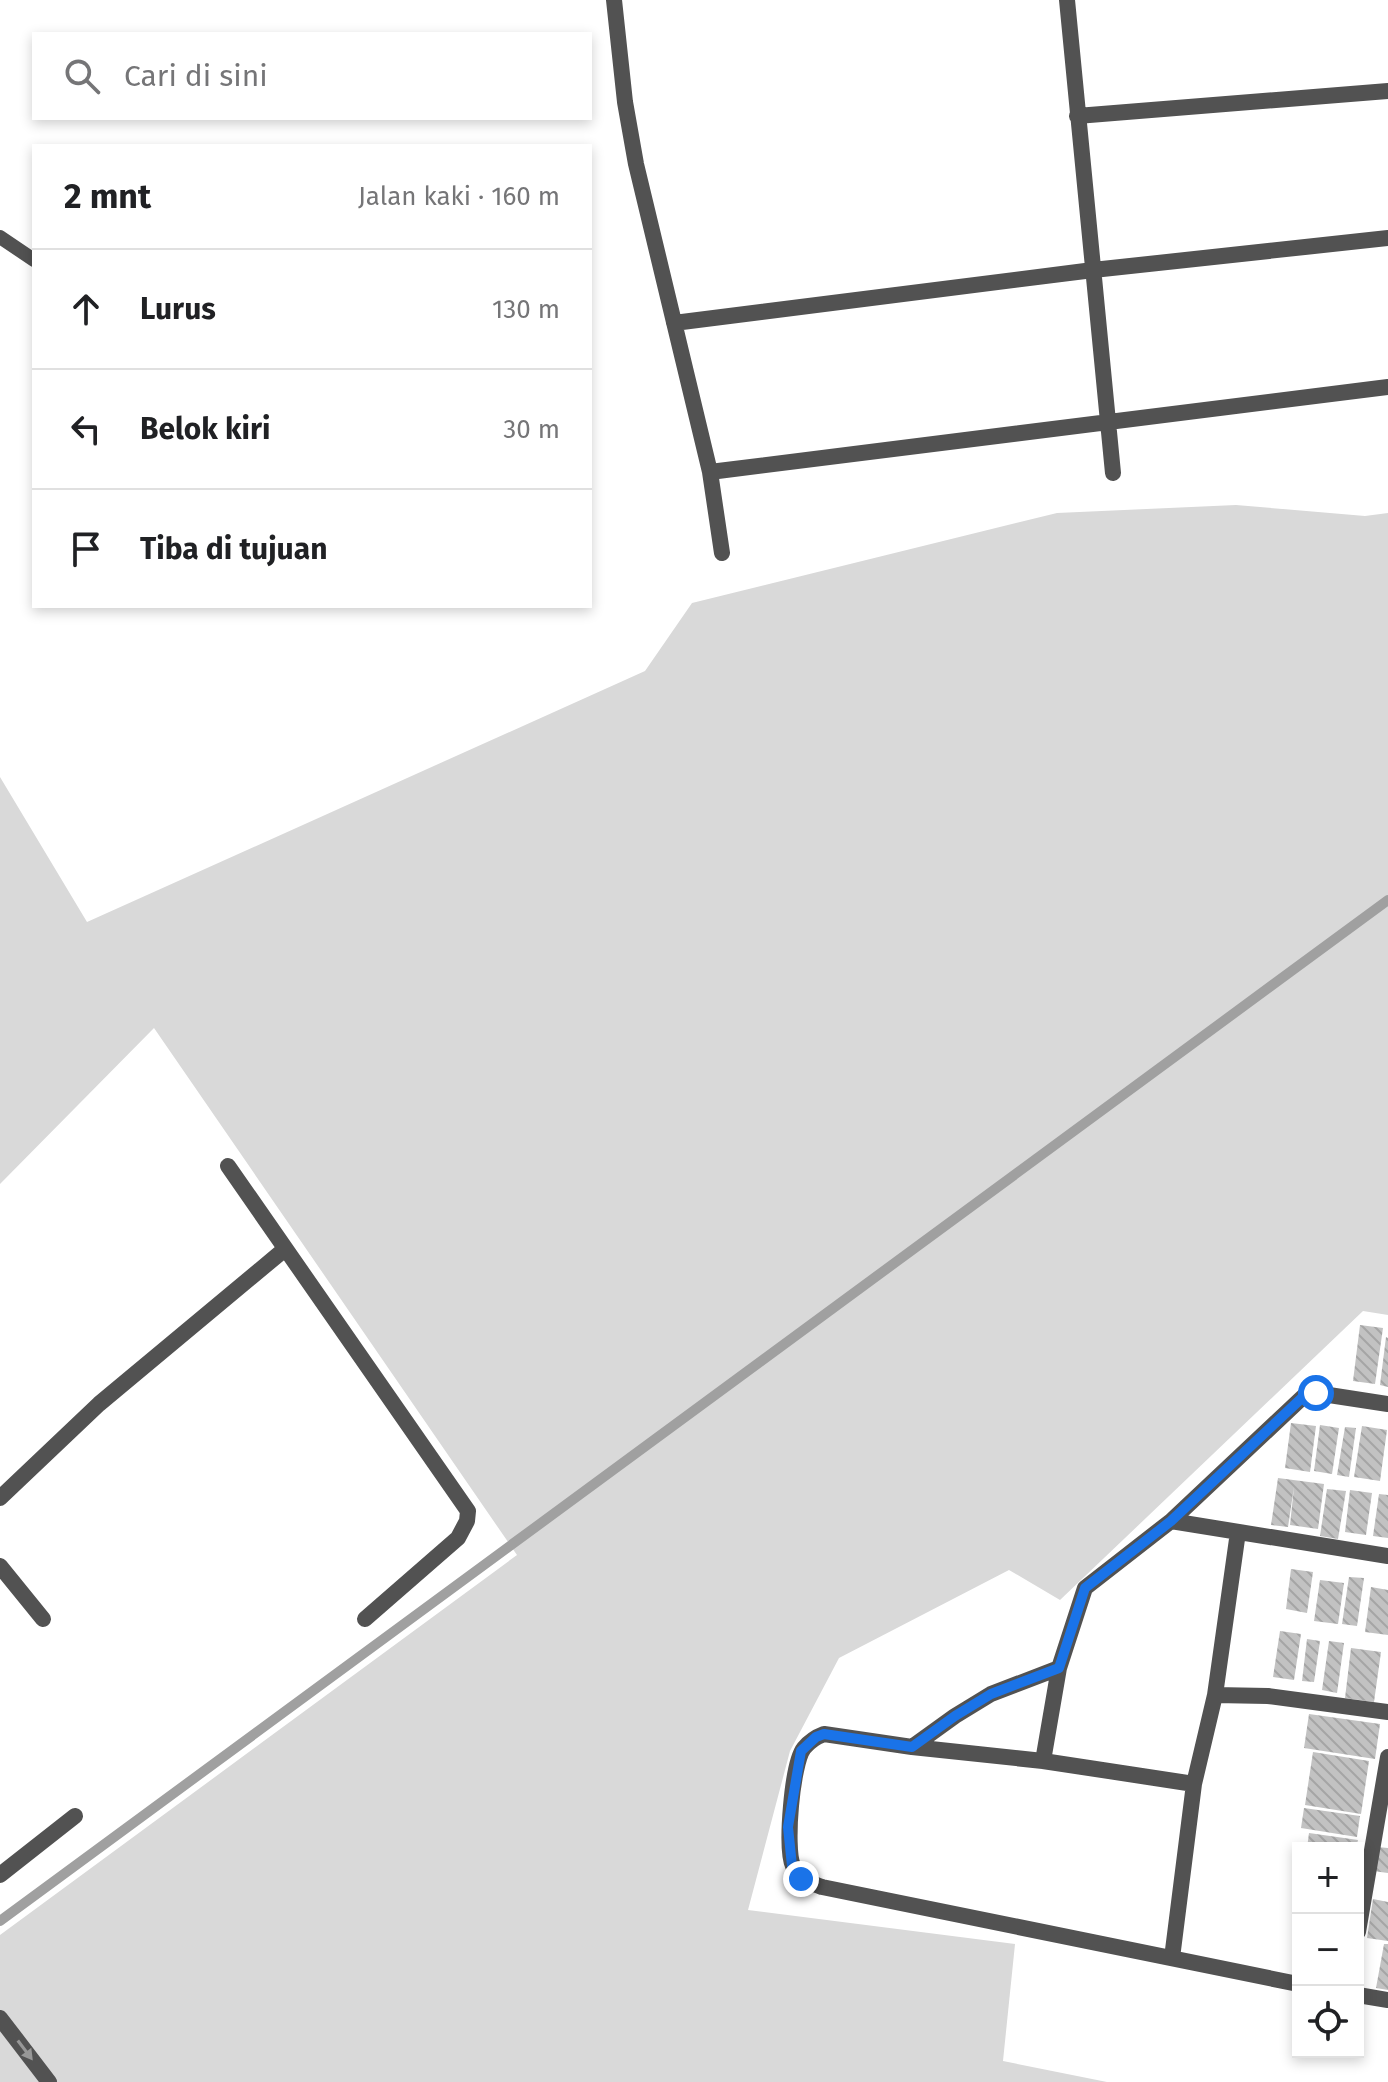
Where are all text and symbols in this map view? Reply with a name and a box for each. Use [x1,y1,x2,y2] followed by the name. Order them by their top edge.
[32,32,592,120] search box
[60,54,104,98] icon: search
[124,58,268,94] text: Cari di sini
[64,176,151,217] text: 2 mnt
[358,181,560,212] text: Jalan kaki · 160 m
[64,287,108,331] icon: ahead
[140,291,216,327] text: Lurus
[492,294,560,325] text: 130 m
[64,407,108,451] icon: left
[140,411,271,447] text: Belok kiri
[503,414,560,445] text: 30 m
[64,527,108,571] icon: arrive
[140,531,327,567] text: Tiba di tujuan
[1298,1375,1334,1411] route start
[1292,1842,1364,2058] map controls
[1292,1842,1364,1914] button: +
[783,1861,819,1897] route end
[1292,1914,1364,1986] button: −
[1292,1986,1364,2058] button: locate
[16,2040,32,2060] one-way arrow

